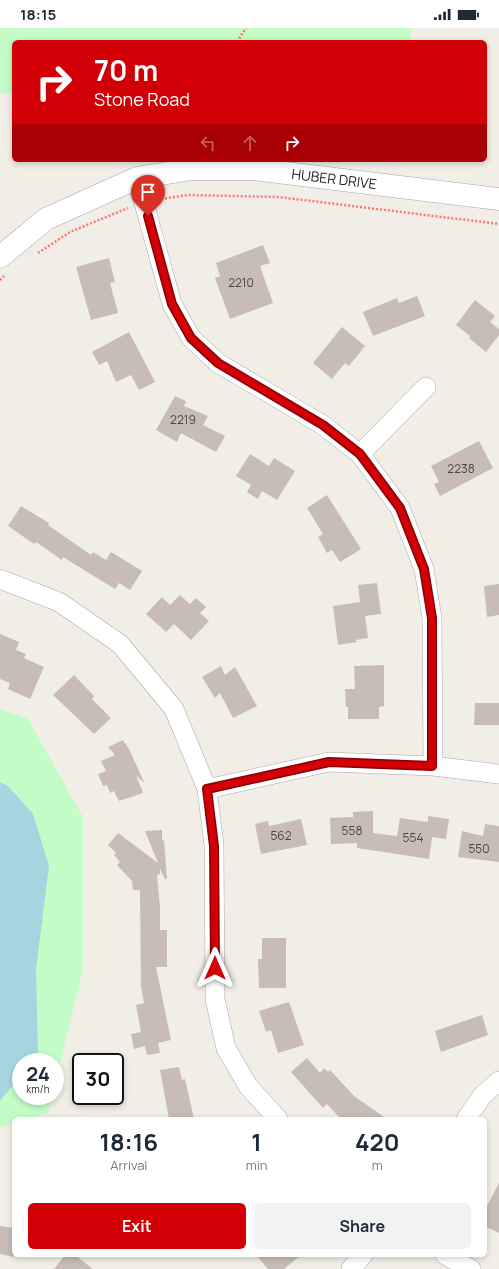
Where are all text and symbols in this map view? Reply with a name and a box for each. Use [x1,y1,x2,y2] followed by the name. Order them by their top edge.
[20,4,56,25] text: 18:15
[94,51,158,89] text: 70 m
[28,56,80,108] icon: right
[94,87,190,111] text: Stone Road
[197,132,219,154] icon: left
[239,132,261,154] icon: ahead
[281,132,303,154] icon: right
[290,164,378,193] street label: HUBER DRIVE
[131,175,165,216] pin
[137,181,159,203] icon: arrive
[228,274,254,291] house number: 2210
[170,411,196,428] house number: 2219
[447,460,475,477] house number: 2238
[342,822,362,839] house number: 558
[270,827,292,844] house number: 562
[403,829,423,846] house number: 554
[468,840,490,857] house number: 550
[194,947,236,989] position arrow
[72,1053,124,1105] speed limit sign: 30
[26,1060,50,1087] text: 24
[26,1082,50,1096] text: km/h
[99,1125,158,1158] text: 18:16
[251,1125,262,1158] text: 1
[355,1125,400,1158] text: 420
[110,1156,147,1174] text: Arrival
[246,1156,267,1174] text: min
[372,1156,383,1174] text: m
[28,1203,246,1249] button: Exit
[254,1203,471,1249] button: Share

